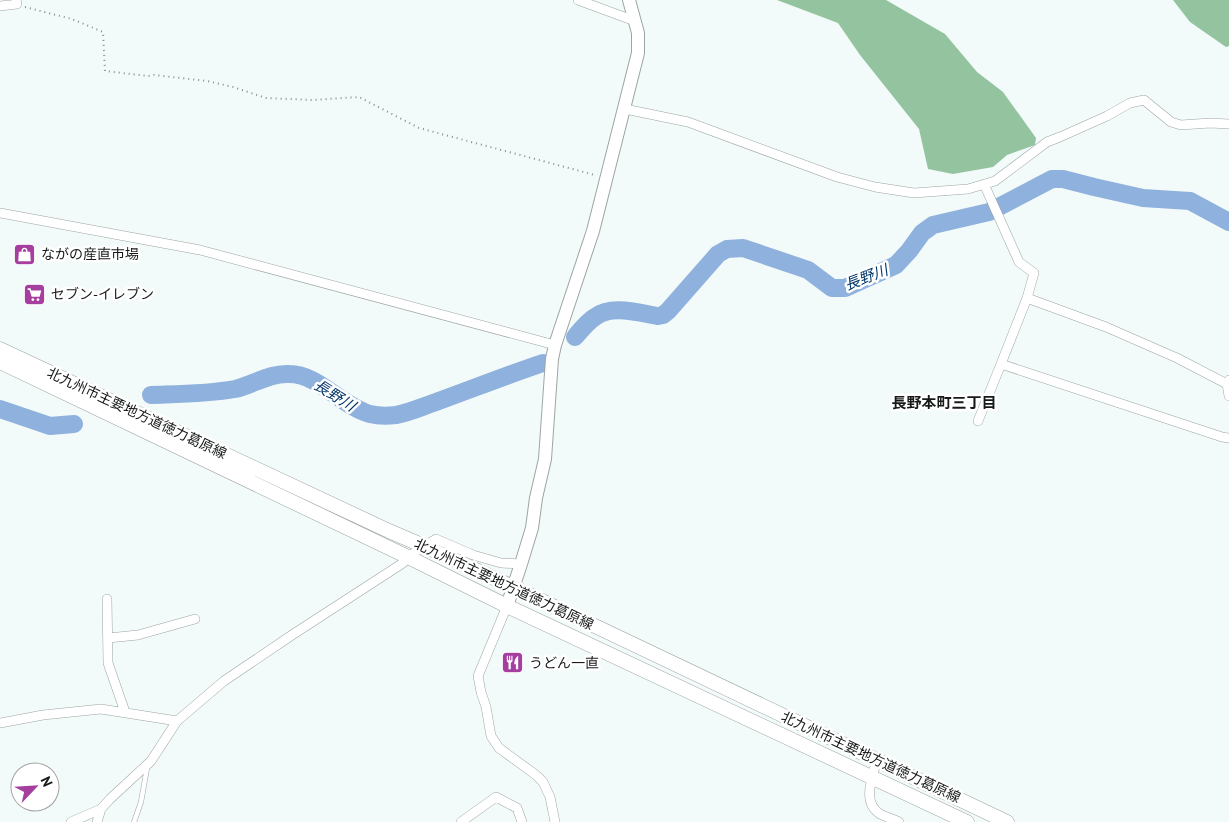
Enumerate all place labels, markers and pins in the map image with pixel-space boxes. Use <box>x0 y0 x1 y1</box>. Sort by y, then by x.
shop icon: ながの産直市場 <box>13 242 37 266</box>
place label: ながの産直市場 <box>41 245 139 263</box>
supermarket icon: セブン-イレブン <box>23 282 47 306</box>
place label: セブン-イレブン <box>51 285 154 303</box>
restaurant icon: うどん一直 <box>501 651 525 675</box>
place label: うどん一直 <box>529 654 599 672</box>

